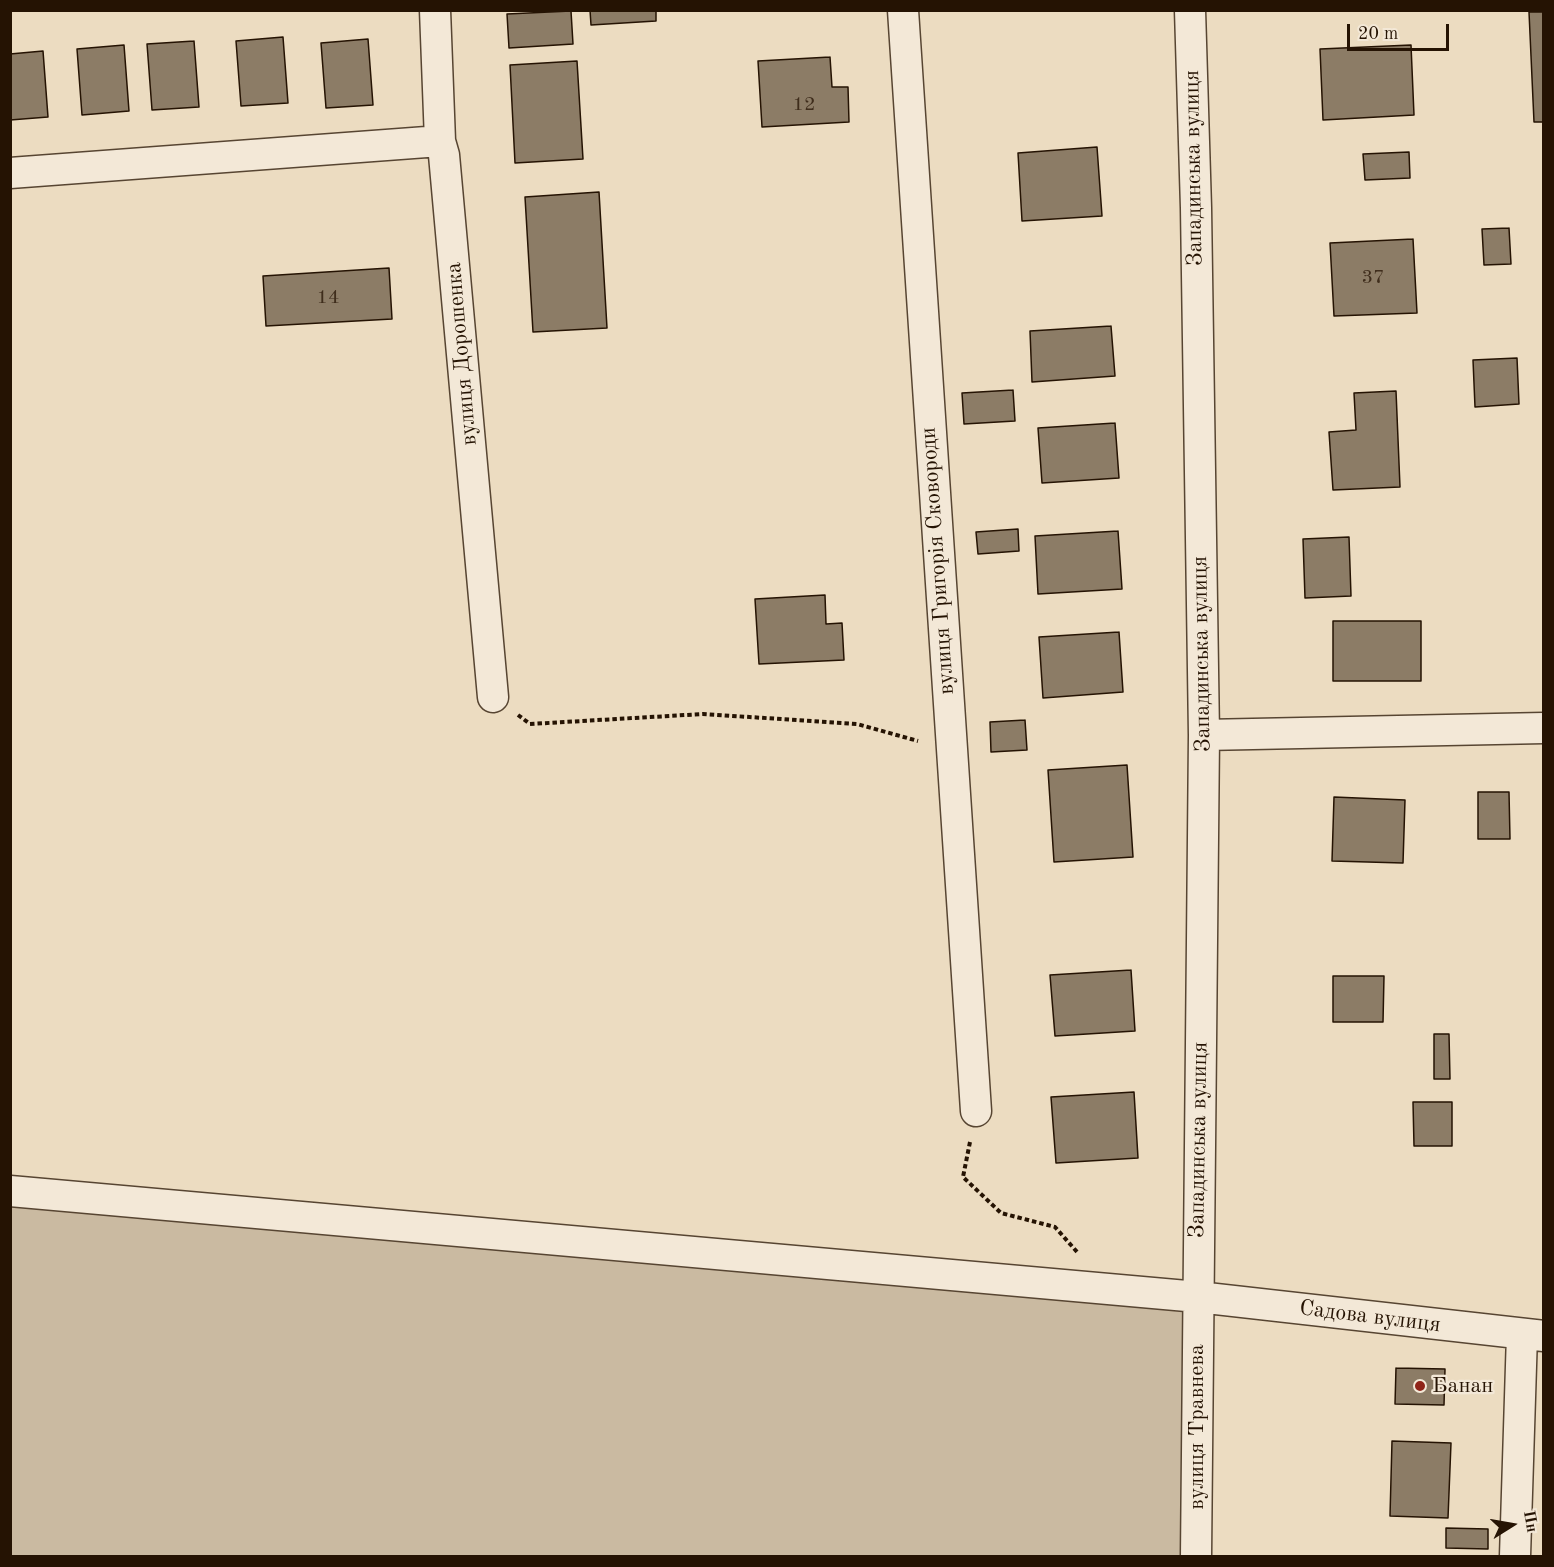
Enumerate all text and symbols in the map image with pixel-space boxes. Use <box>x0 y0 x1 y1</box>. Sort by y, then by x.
scale bar <box>1350 12 1452 50</box>
text: 20 m <box>1358 25 1398 43</box>
street label: Западинська вулиця <box>1179 70 1209 266</box>
house number: 12 <box>792 93 816 117</box>
street label: вулиця Дорошенка <box>441 261 483 447</box>
house number: 37 <box>1361 266 1385 290</box>
house number: 14 <box>316 286 340 310</box>
street label: вулиця Григорія Сковороди <box>915 426 961 696</box>
street label: Западинська вулиця <box>1187 556 1217 752</box>
street label: Западинська вулиця <box>1184 1042 1214 1238</box>
street label: Садова вулиця <box>1298 1295 1442 1339</box>
street label: вулиця Травнева <box>1184 1344 1210 1510</box>
place label: Банан <box>1432 1373 1493 1399</box>
marker: Банан <box>1413 1379 1427 1393</box>
north arrow <box>1482 1495 1542 1555</box>
text: Пн <box>1520 1509 1540 1534</box>

